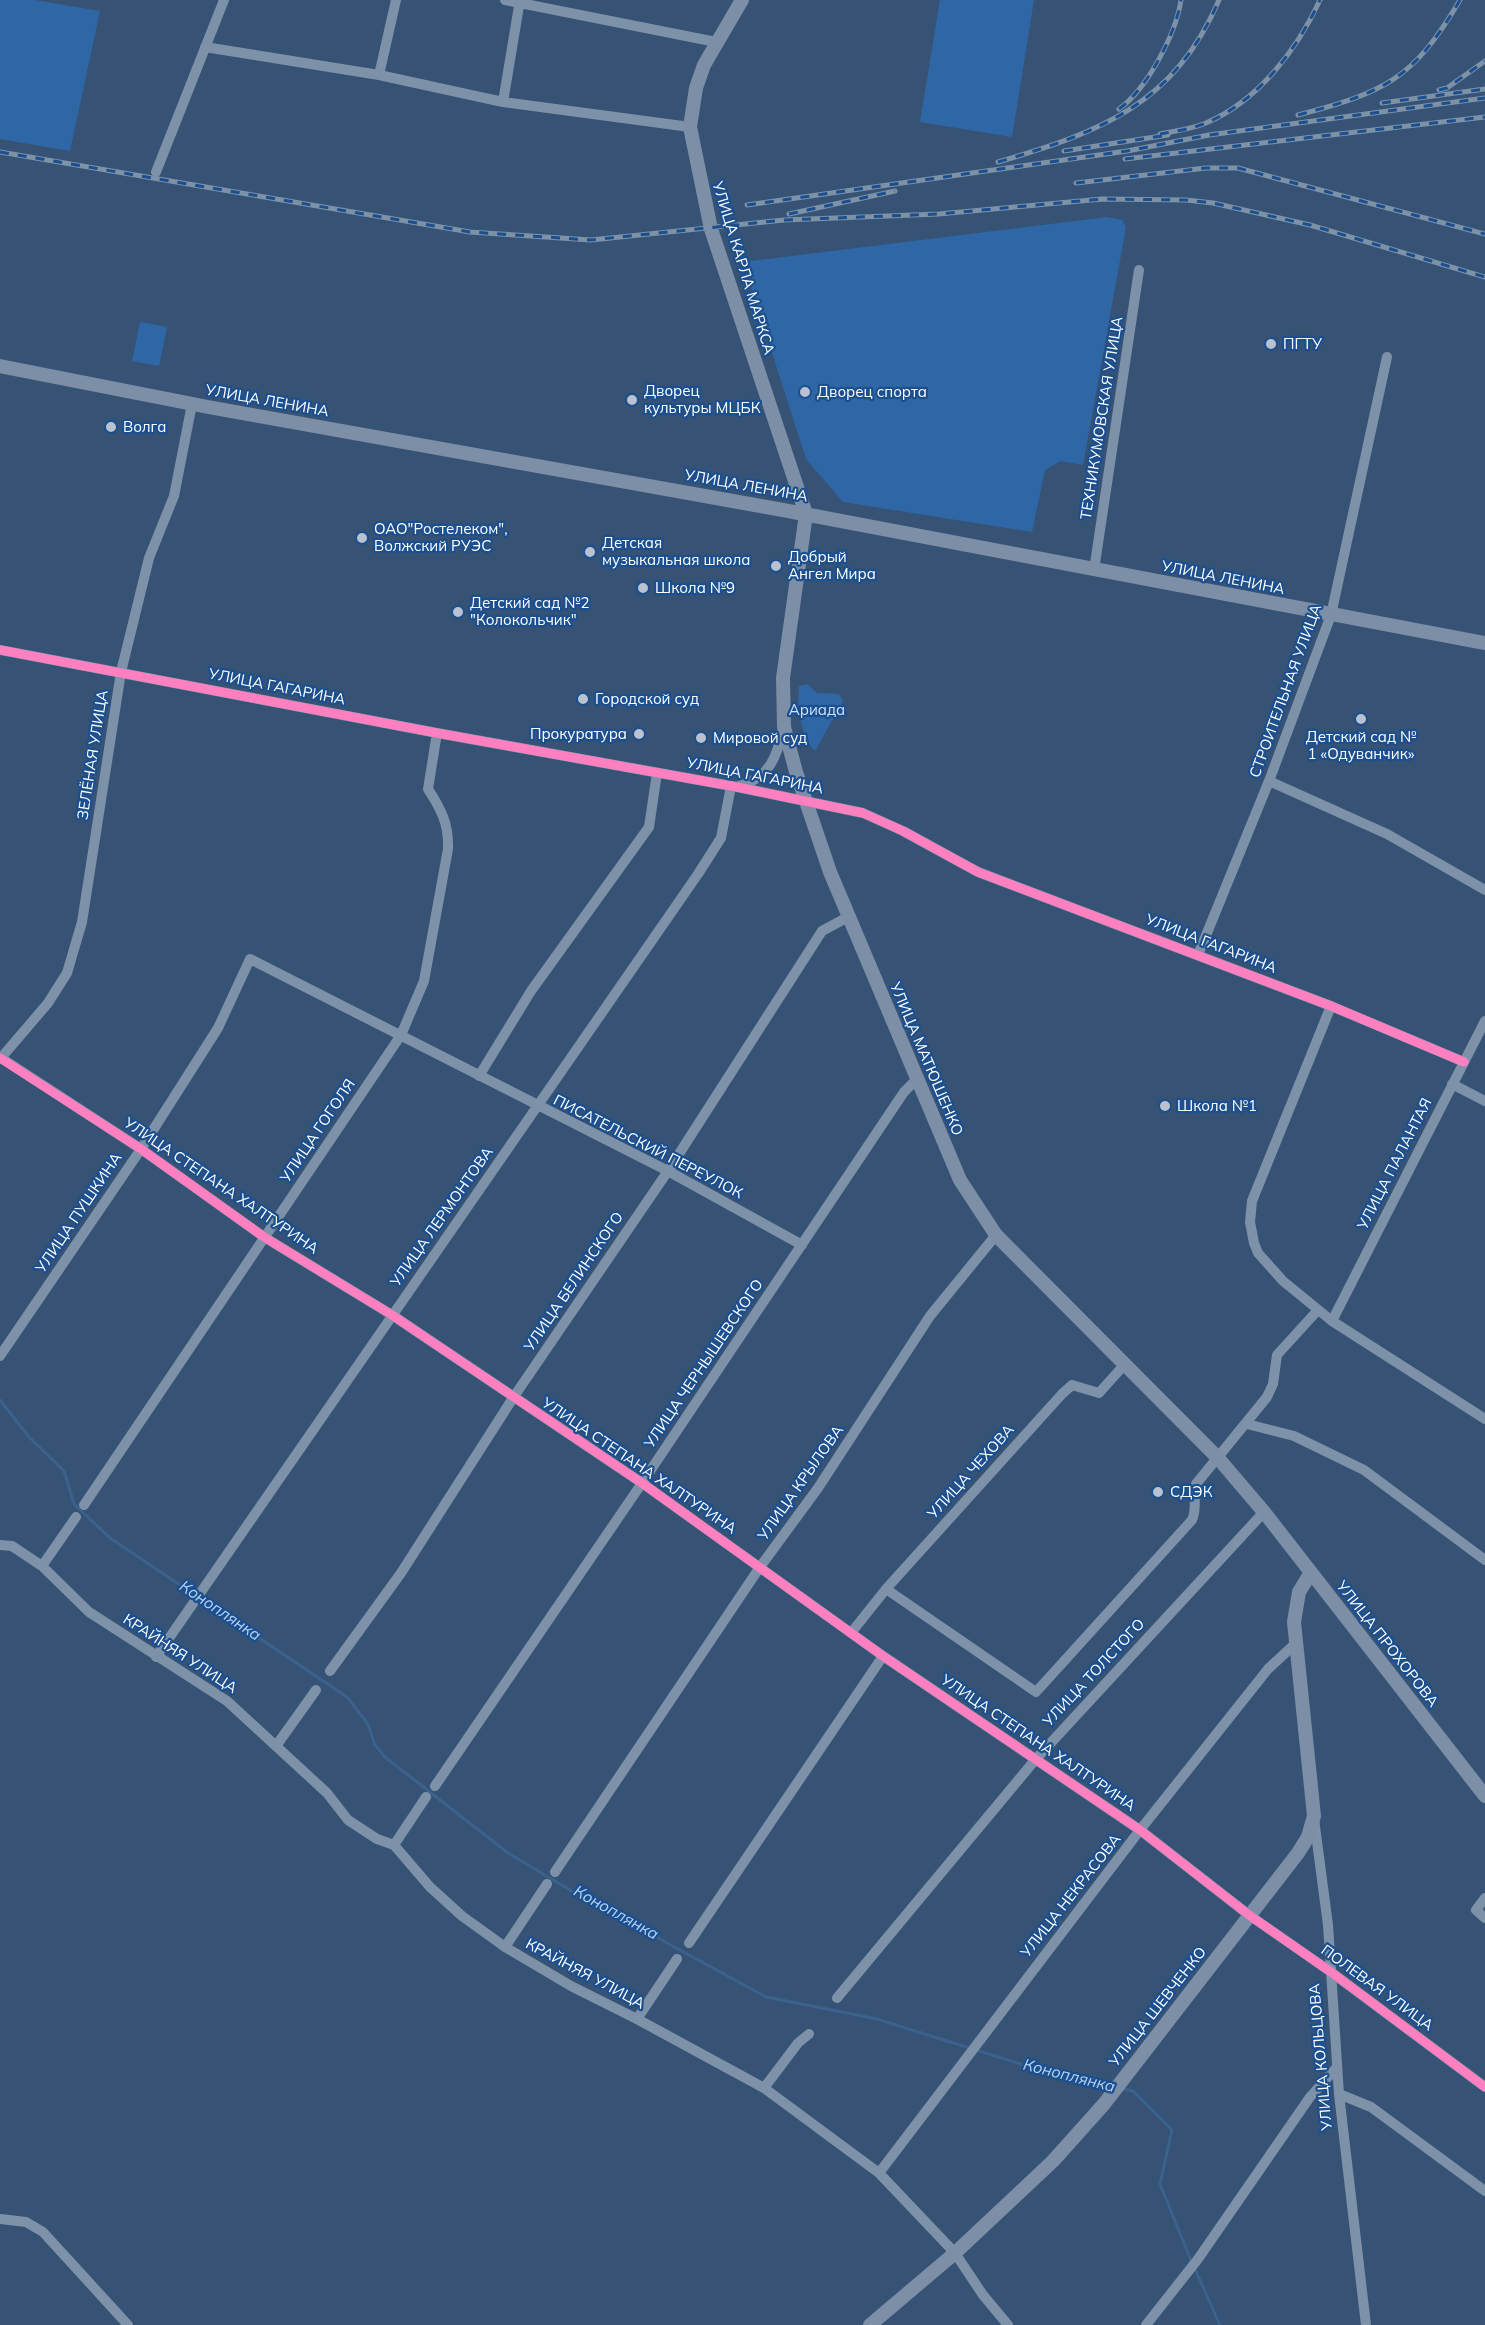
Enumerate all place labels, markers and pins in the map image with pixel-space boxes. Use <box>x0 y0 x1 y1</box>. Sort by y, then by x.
place label: ПГТУ <box>1283 335 1322 353</box>
marker: ПГТУ <box>1264 337 1278 351</box>
place label: Дворец культуры МЦБК <box>644 382 760 417</box>
place label: Дворец спорта <box>817 383 927 401</box>
marker: Дворец спорта <box>798 385 812 399</box>
marker: Дворец культуры МЦБК <box>625 393 639 407</box>
place label: Волга <box>123 418 166 436</box>
marker: Волга <box>104 420 118 434</box>
place label: ОАО"Ростелеком", Волжский РУЭС <box>374 520 508 555</box>
marker: ОАО"Ростелеком", Волжский РУЭС <box>355 531 369 545</box>
place label: Детская музыкальная школа <box>602 534 750 569</box>
marker: Детская музыкальная школа <box>583 545 597 559</box>
place label: Добрый Ангел Мира <box>788 548 876 583</box>
marker: Добрый Ангел Мира <box>769 559 783 573</box>
place label: Школа №9 <box>655 579 735 597</box>
marker: Школа №9 <box>636 581 650 595</box>
place label: Детский сад №2 "Колокольчик" <box>470 594 590 629</box>
marker: Детский сад №2 "Колокольчик" <box>451 605 465 619</box>
place label: Городской суд <box>595 690 699 708</box>
marker: Городской суд <box>576 692 590 706</box>
marker: Детский сад № 1 «Одуванчик» <box>1354 712 1368 726</box>
place label: Прокуратура <box>530 725 627 743</box>
marker: Прокуратура <box>632 727 646 741</box>
place label: Детский сад № 1 «Одуванчик» <box>1306 728 1416 763</box>
place label: Мировой суд <box>713 729 807 747</box>
marker: Мировой суд <box>694 731 708 745</box>
place label: Школа №1 <box>1177 1097 1257 1115</box>
marker: Школа №1 <box>1158 1099 1172 1113</box>
place label: СДЭК <box>1170 1483 1212 1501</box>
marker: СДЭК <box>1151 1485 1165 1499</box>

